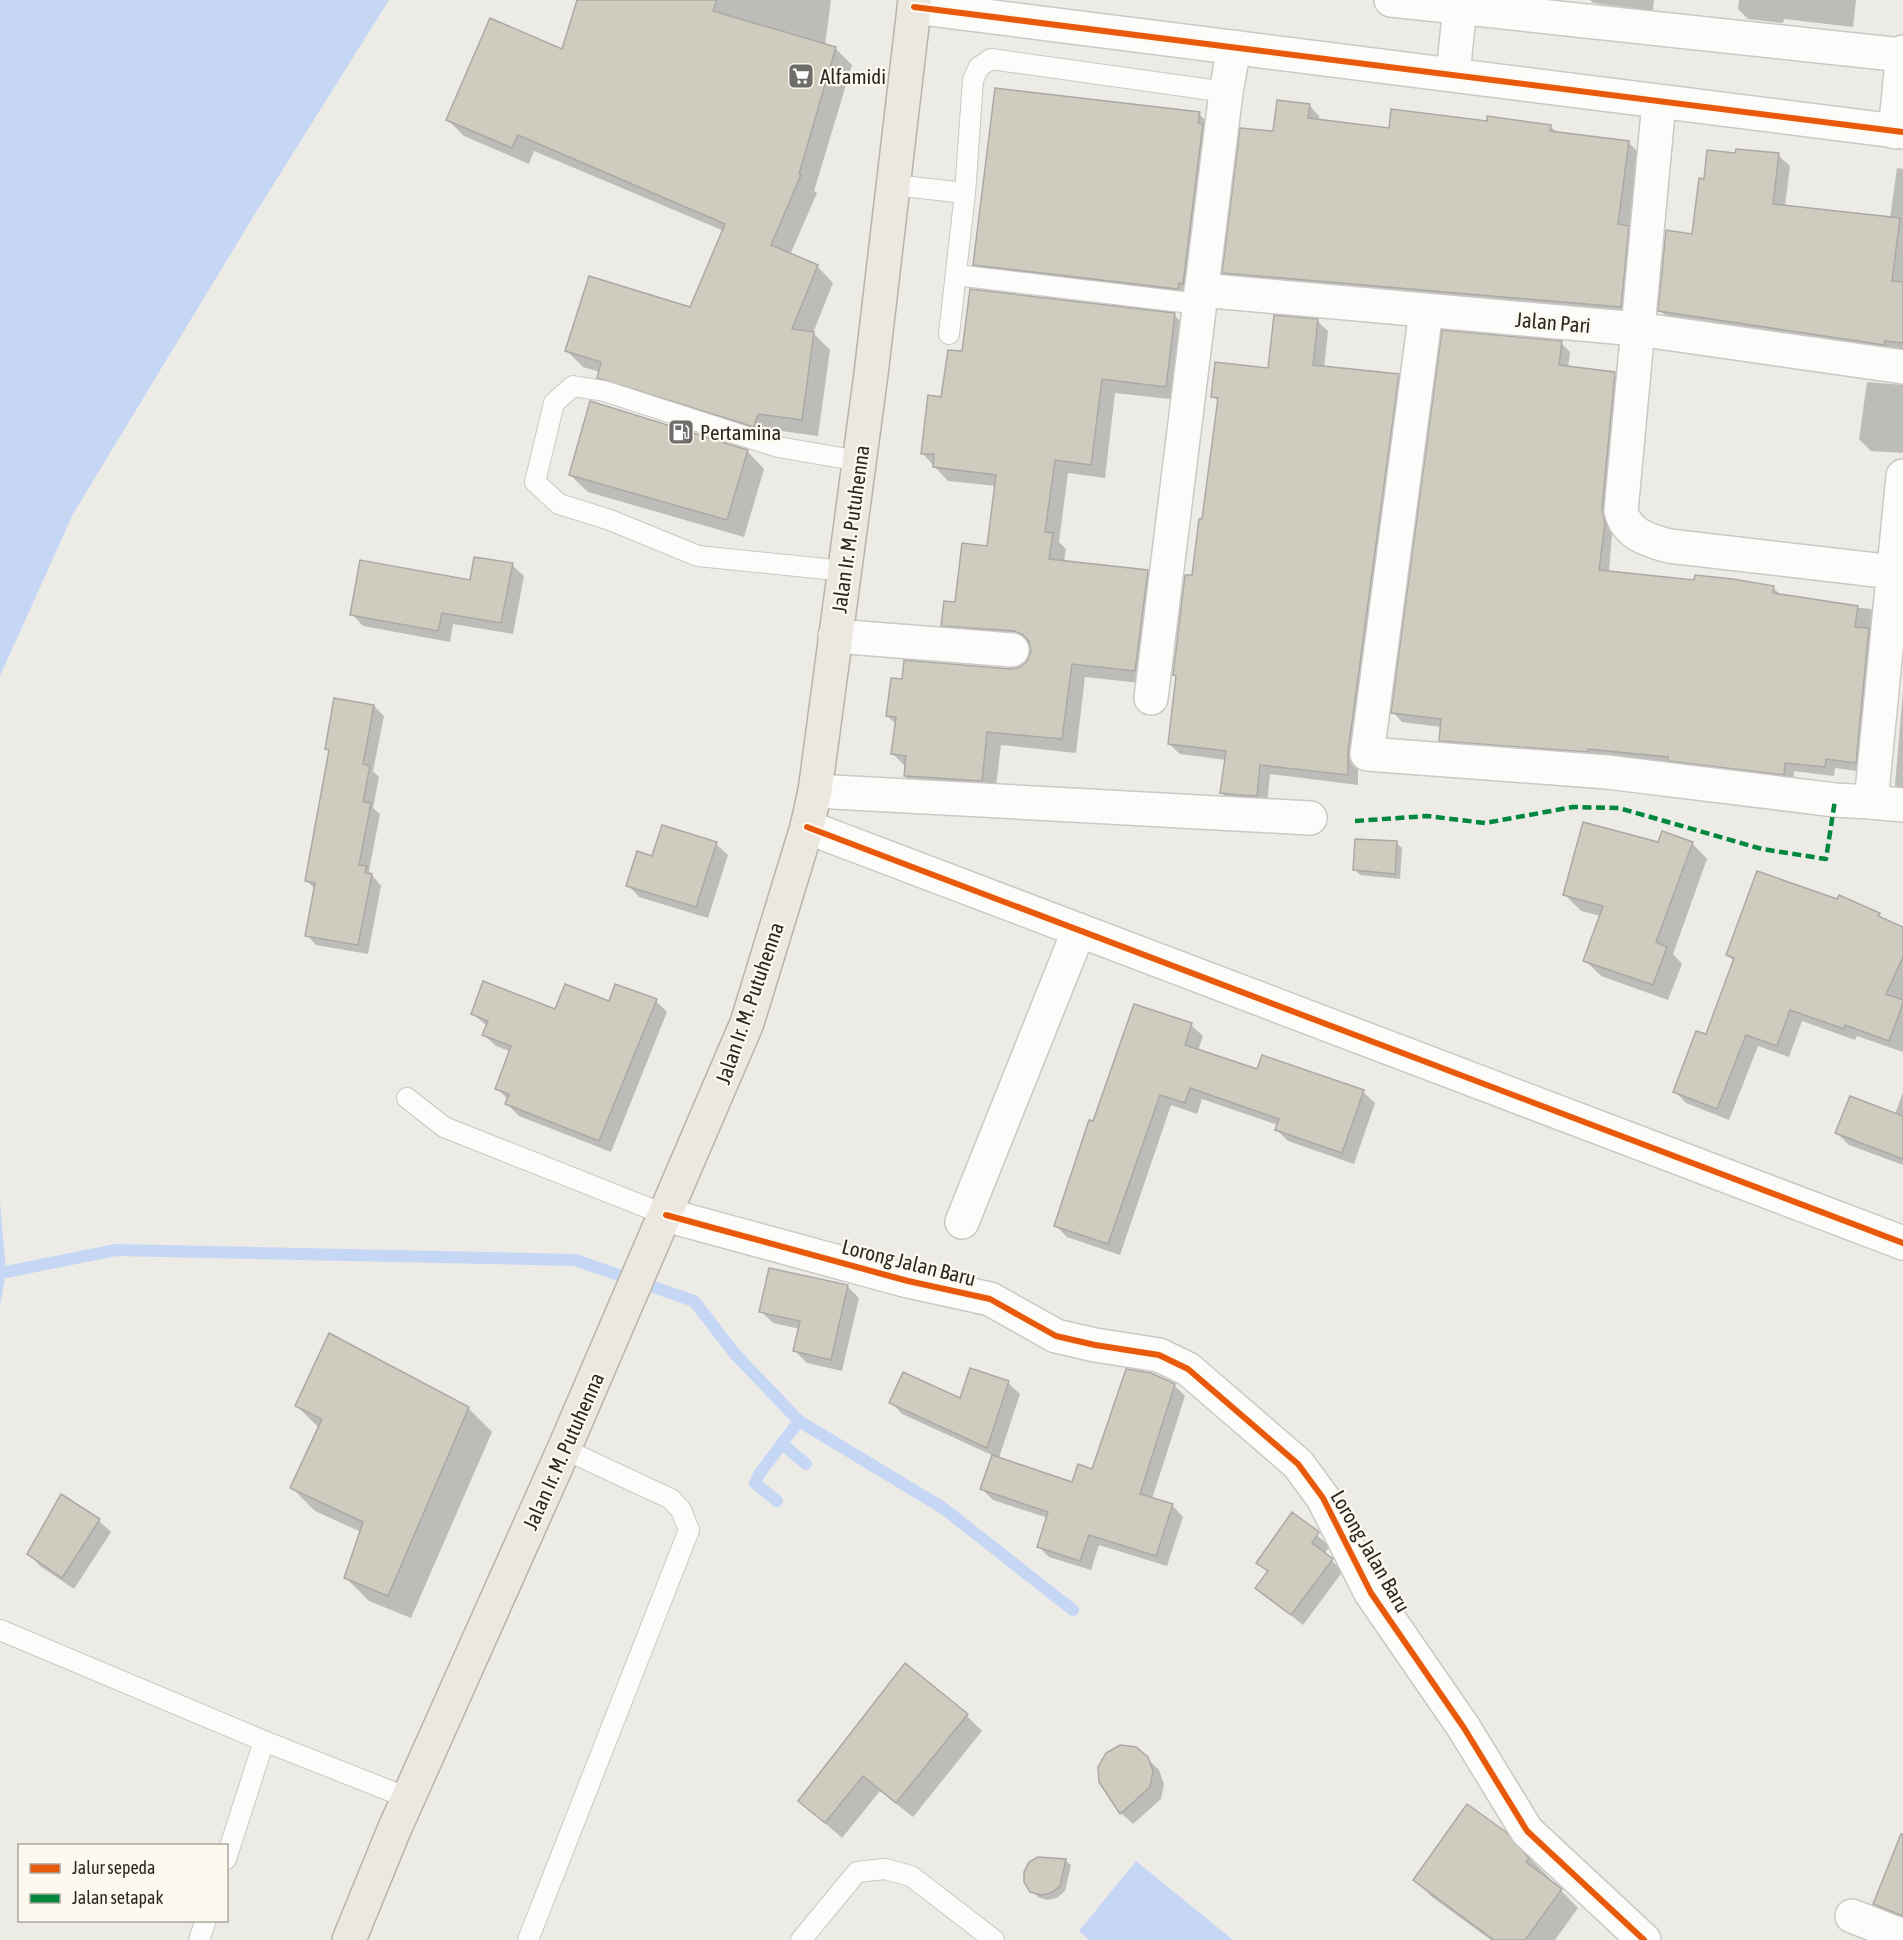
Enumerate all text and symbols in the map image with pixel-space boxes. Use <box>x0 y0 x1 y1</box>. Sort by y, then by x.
supermarket icon: Alfamidi <box>786 61 816 91</box>
place label: Alfamidi <box>820 64 886 88</box>
street label: Jalan Pari <box>1514 307 1592 337</box>
fuel station icon: Pertamina <box>666 417 696 447</box>
place label: Pertamina <box>700 420 781 444</box>
street label: Jalan Ir. M. Putuhenna <box>826 443 874 615</box>
street label: Jalan Ir. M. Putuhenna <box>710 919 788 1087</box>
street label: Lorong Jalan Baru <box>840 1234 978 1290</box>
street label: Jalan Ir. M. Putuhenna <box>518 1369 608 1533</box>
street label: Lorong Jalan Baru <box>1326 1486 1416 1616</box>
legend <box>18 1844 228 1922</box>
text: Jalur sepeda <box>72 1857 155 1878</box>
text: Jalan setapak <box>72 1887 163 1908</box>

